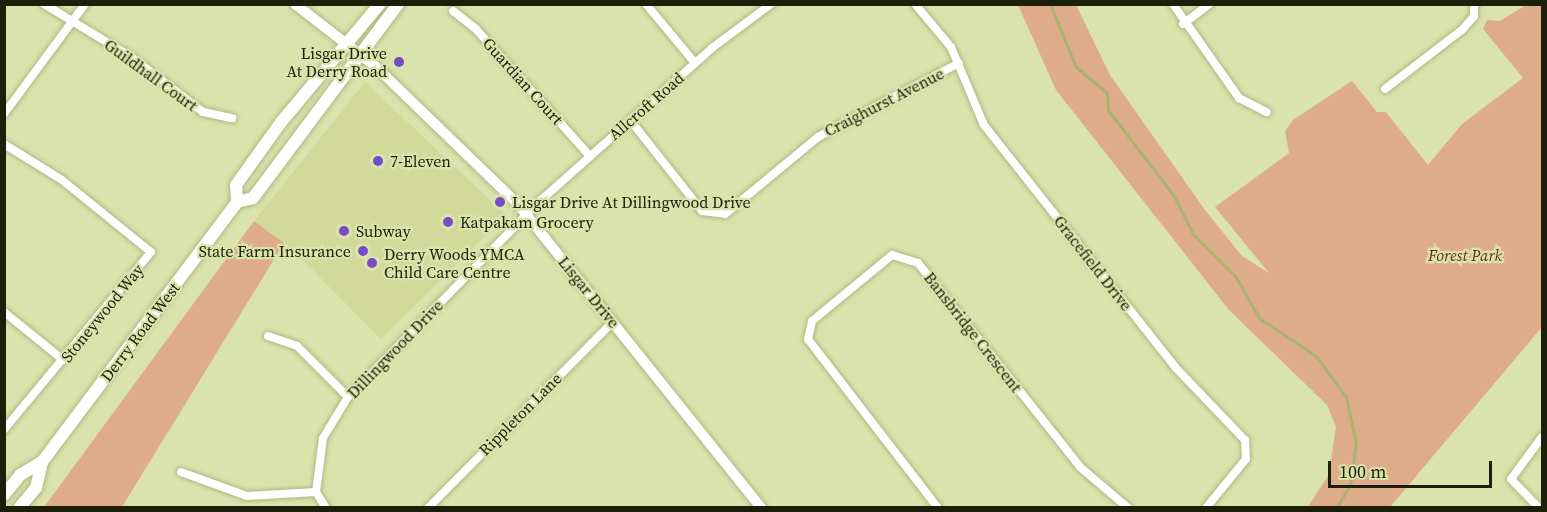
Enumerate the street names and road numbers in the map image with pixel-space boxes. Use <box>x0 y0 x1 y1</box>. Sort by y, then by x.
street label: Guardian Court <box>479 33 567 129</box>
street label: Guildhall Court <box>101 35 201 115</box>
street label: Craighurst Avenue <box>821 64 947 140</box>
street label: Allcroft Road <box>604 68 688 144</box>
street label: Gracefield Drive <box>1050 212 1136 314</box>
street label: Lisgar Drive <box>554 252 624 332</box>
street label: Stoneywood Way <box>57 260 147 366</box>
street label: Bansbridge Crescent <box>920 268 1026 396</box>
street label: Derry Road West <box>96 278 184 386</box>
street label: Dillingwood Drive <box>343 296 447 402</box>
street label: Rippleton Lane <box>475 369 565 459</box>

